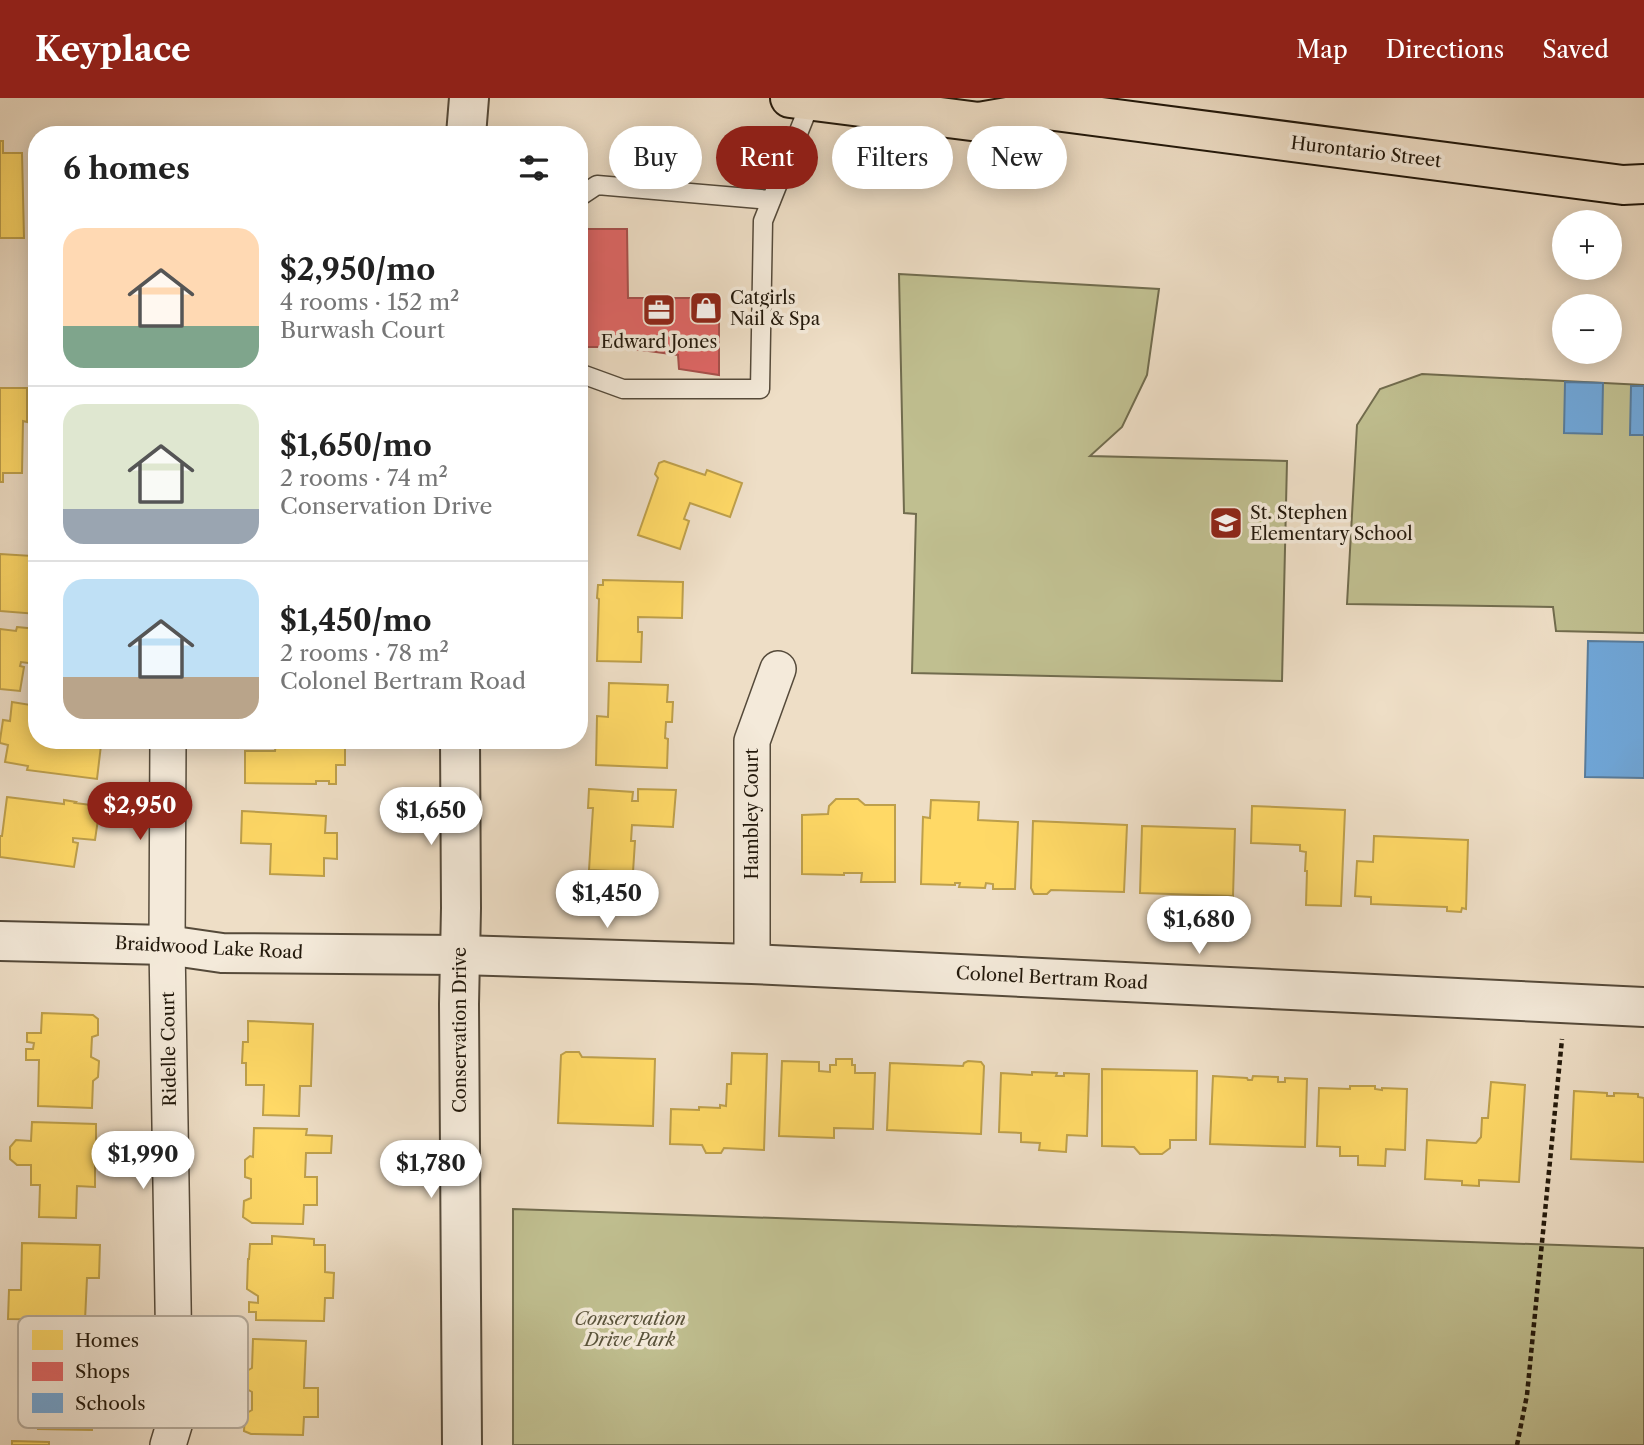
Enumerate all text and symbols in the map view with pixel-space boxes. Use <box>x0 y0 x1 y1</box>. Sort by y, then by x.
text: Keyplace <box>35 29 191 70</box>
text: Map <box>1296 35 1348 64</box>
text: Directions <box>1386 35 1504 64</box>
text: Saved <box>1542 35 1609 64</box>
chip: Buy <box>609 126 702 189</box>
chip: Rent <box>716 126 818 189</box>
chip: Filters <box>832 126 953 189</box>
chip: New <box>967 126 1067 189</box>
street label: Hurontario Street <box>1289 132 1443 172</box>
icon: filters <box>515 149 553 187</box>
text: 6 homes <box>63 150 190 187</box>
map controls <box>1552 210 1622 364</box>
button: + <box>1552 210 1622 280</box>
text: $2,950/mo <box>280 251 435 288</box>
icon: home <box>119 256 203 340</box>
place label: Catgirls Nail & Spa <box>730 287 821 330</box>
text: 4 rooms · 152 m² <box>280 288 460 316</box>
shop icon: Catgirls Nail & Spa <box>687 289 725 327</box>
office icon: Edward Jones <box>640 291 678 329</box>
button: − <box>1552 294 1622 364</box>
text: Burwash Court <box>280 316 445 344</box>
place label: Edward Jones <box>601 331 717 353</box>
text: $1,650/mo <box>280 427 432 464</box>
icon: home <box>119 432 203 516</box>
text: 2 rooms · 74 m² <box>280 464 448 492</box>
text: Conservation Drive <box>280 492 492 520</box>
place label: St. Stephen Elementary School <box>1250 502 1413 545</box>
school or university icon: St. Stephen Elementary School <box>1207 504 1245 542</box>
text: $1,450/mo <box>280 602 432 639</box>
icon: home <box>119 607 203 691</box>
text: 2 rooms · 78 m² <box>280 639 449 667</box>
text: Colonel Bertram Road <box>280 667 526 695</box>
street label: Hambley Court <box>741 748 763 880</box>
pin: $2,950 <box>83 782 197 842</box>
pin: $1,650 <box>374 788 488 847</box>
text: $2,950 <box>103 791 177 819</box>
text: $1,650 <box>396 796 466 824</box>
pin: $1,450 <box>550 870 664 930</box>
text: $1,450 <box>572 879 642 907</box>
pin: $1,680 <box>1142 896 1256 956</box>
text: $1,680 <box>1163 905 1235 933</box>
street label: Braidwood Lake Road <box>114 932 304 964</box>
street label: Conservation Drive <box>449 947 471 1113</box>
street label: Colonel Bertram Road <box>955 962 1149 994</box>
street label: Ridelle Court <box>157 991 181 1107</box>
pin: $1,990 <box>86 1132 200 1191</box>
text: $1,990 <box>107 1140 179 1168</box>
pin: $1,780 <box>374 1140 488 1200</box>
text: $1,780 <box>396 1149 466 1177</box>
park label: Conservation Drive Park <box>574 1308 686 1351</box>
legend <box>18 1316 248 1428</box>
text: Homes <box>75 1329 139 1352</box>
text: Shops <box>75 1360 130 1383</box>
text: Schools <box>75 1392 145 1415</box>

